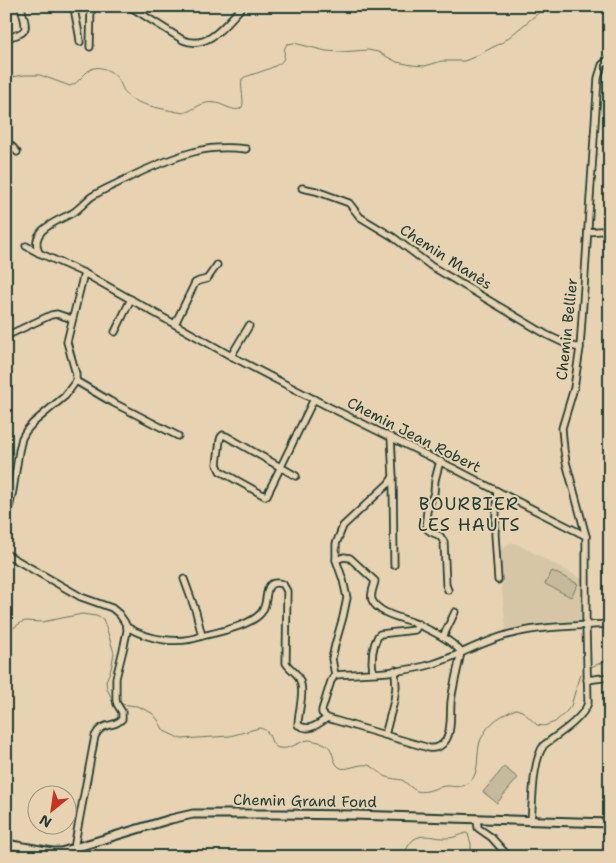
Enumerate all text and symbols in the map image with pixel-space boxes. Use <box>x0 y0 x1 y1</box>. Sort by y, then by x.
street label: Chemin Manès <box>396 220 496 294</box>
street label: Chemin Bellier <box>552 277 582 381</box>
street label: Chemin Jean Robert <box>344 393 484 477</box>
district label: BOURBIER LES HAUTS <box>418 492 520 537</box>
north arrow <box>28 786 78 836</box>
street label: Chemin Grand Fond <box>233 790 377 812</box>
text: N <box>36 811 55 832</box>

